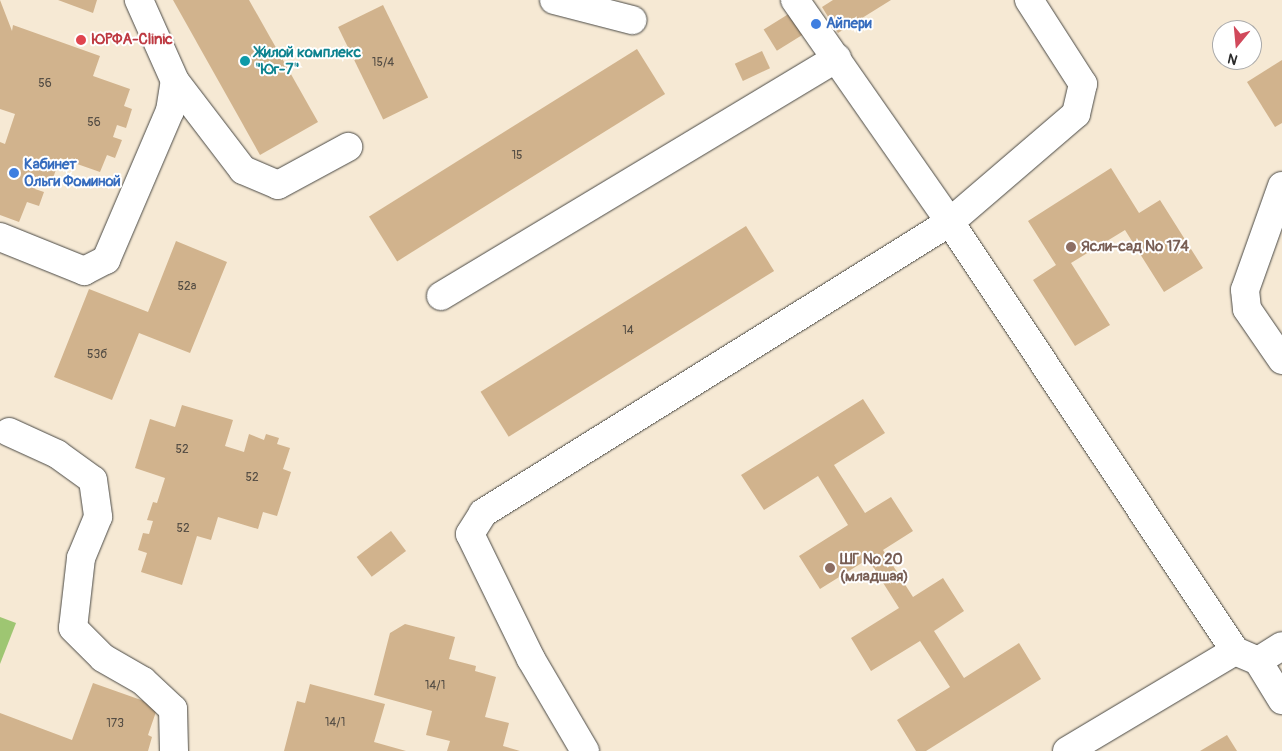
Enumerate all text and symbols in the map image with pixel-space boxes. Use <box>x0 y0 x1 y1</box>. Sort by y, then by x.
place label: Айпери <box>826 15 872 33</box>
marker: Айпери <box>810 18 822 30</box>
north arrow <box>1212 20 1262 70</box>
place label: ЮРФА-Clinic <box>92 31 173 49</box>
marker: ЮРФА-Clinic <box>74 33 88 47</box>
place label: Жилой комплекс "Юг-7" <box>255 43 361 78</box>
text: N <box>1226 49 1240 68</box>
marker: Жилой комплекс "Юг-7" <box>239 55 251 67</box>
house number: 15/4 <box>372 56 394 70</box>
house number: 56 <box>38 77 52 91</box>
house number: 56 <box>87 116 101 130</box>
house number: 15 <box>511 149 523 163</box>
place label: Кабинет Ольги Фоминой <box>24 155 121 190</box>
marker: Кабинет Ольги Фоминой <box>8 167 20 179</box>
place label: Ясли-сад № 174 <box>1081 238 1189 256</box>
marker: Ясли-сад № 174 <box>1065 241 1077 253</box>
house number: 52а <box>178 280 196 294</box>
house number: 14 <box>622 324 634 338</box>
house number: 53б <box>87 348 107 362</box>
house number: 52 <box>175 443 189 457</box>
house number: 52 <box>245 471 259 485</box>
house number: 52 <box>176 522 190 536</box>
place label: ШГ № 20 (младшая) <box>840 550 908 585</box>
marker: ШГ № 20 (младшая) <box>824 562 836 574</box>
house number: 14/1 <box>425 679 445 693</box>
house number: 14/1 <box>325 716 345 730</box>
house number: 173 <box>106 717 124 731</box>

